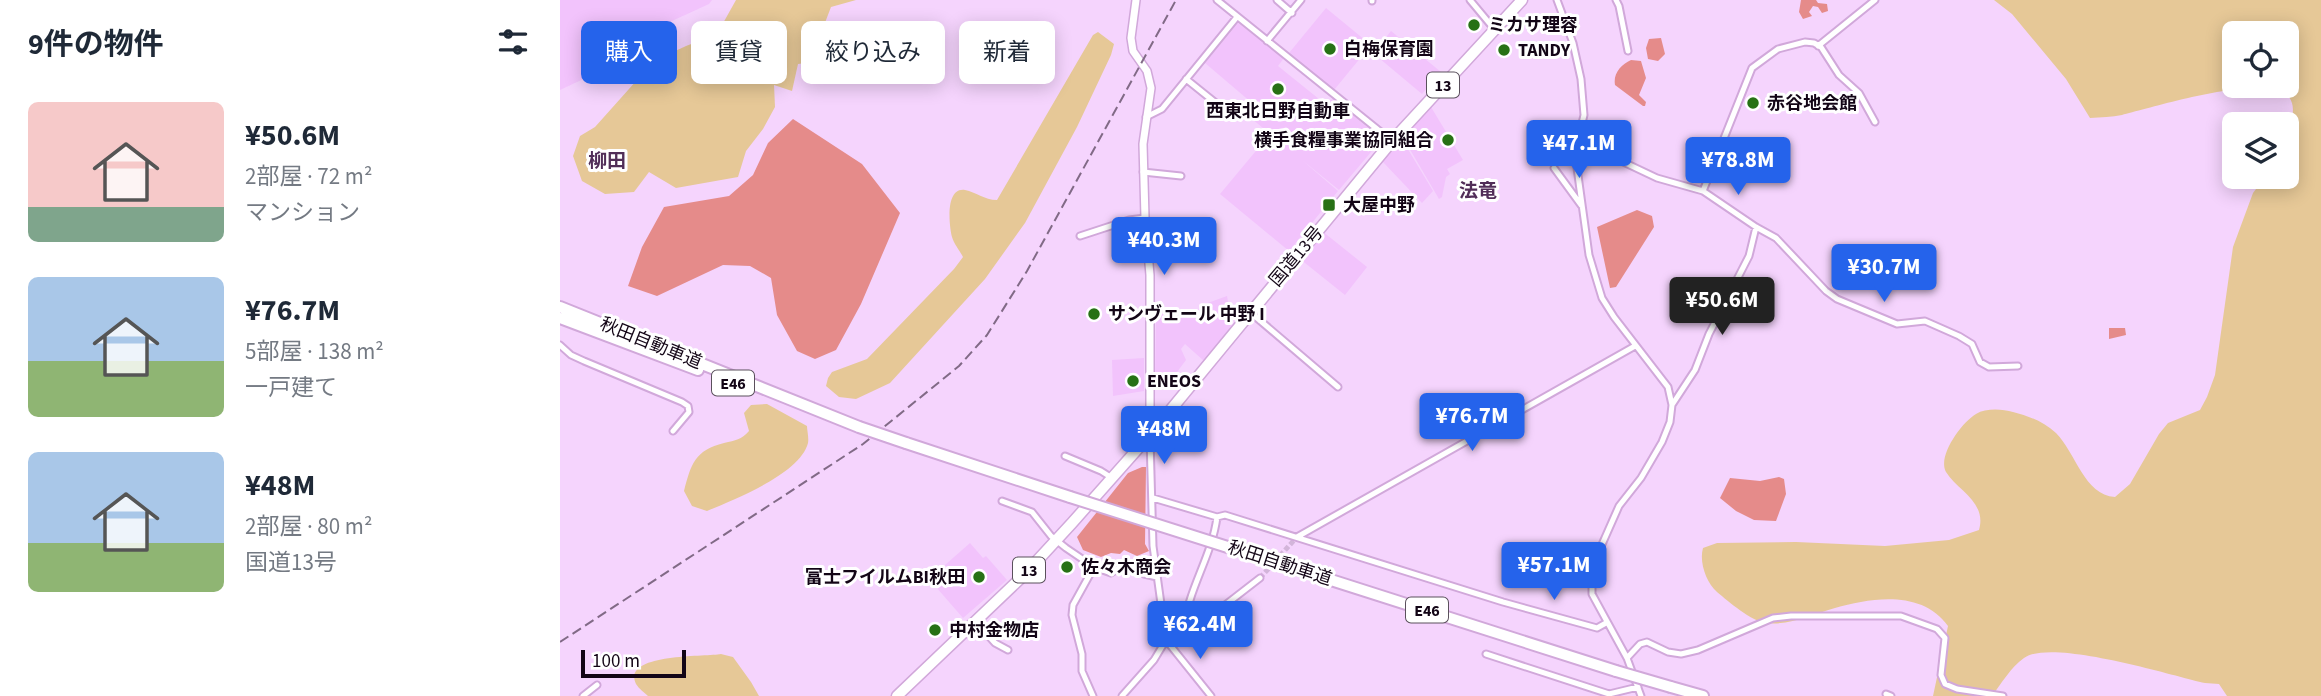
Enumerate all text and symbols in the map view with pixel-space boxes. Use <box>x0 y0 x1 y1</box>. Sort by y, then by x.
place label: ミカサ理容 <box>1488 13 1578 38</box>
marker: ミカサ理容 <box>1466 17 1482 33</box>
chip: 購入 <box>581 21 677 84</box>
chip: 賃貸 <box>691 21 787 84</box>
chip: 絞り込み <box>801 21 945 84</box>
chip: 新着 <box>959 21 1055 84</box>
map controls <box>2222 21 2299 189</box>
button: locate <box>2222 21 2299 98</box>
text: 9件の物件 <box>28 23 164 66</box>
icon: filters <box>494 23 532 61</box>
place label: 白梅保育園 <box>1344 37 1434 62</box>
place label: TANDY <box>1518 38 1571 63</box>
marker: 白梅保育園 <box>1322 41 1338 57</box>
marker: TANDY <box>1496 42 1512 58</box>
road number: 13 <box>1427 72 1459 97</box>
marker: 西東北日野自動車 <box>1270 81 1286 97</box>
place label: 赤谷地会館 <box>1767 91 1857 116</box>
marker: 赤谷地会館 <box>1745 95 1761 111</box>
place label: 西東北日野自動車 <box>1206 99 1350 124</box>
button: layers <box>2222 112 2299 189</box>
text: ¥50.6M <box>245 114 340 157</box>
pin: ¥47.1M <box>1522 120 1636 180</box>
text: ¥47.1M <box>1542 126 1616 159</box>
place label: 横手食糧事業協同組合 <box>1254 128 1434 153</box>
icon: home <box>84 130 168 214</box>
marker: 横手食糧事業協同組合 <box>1440 132 1456 148</box>
pin: ¥78.8M <box>1681 138 1795 197</box>
text: ¥78.8M <box>1701 143 1775 176</box>
district label: 柳田 <box>588 148 626 175</box>
text: 2部屋 · 72 m² <box>245 160 372 193</box>
district label: 法竜 <box>1459 178 1497 205</box>
place label: 大屋中野 <box>1343 193 1415 218</box>
text: マンション <box>245 196 360 229</box>
marker: 大屋中野 <box>1321 197 1337 213</box>
pin: ¥40.3M <box>1107 218 1221 277</box>
street label: 国道13号 <box>1264 221 1329 292</box>
text: ¥40.3M <box>1127 223 1201 256</box>
pin: ¥30.7M <box>1827 244 1941 304</box>
text: ¥30.7M <box>1847 250 1921 283</box>
pin: ¥50.6M <box>1665 278 1779 337</box>
text: ¥50.6M <box>1685 283 1759 316</box>
text: ¥76.7M <box>245 289 340 332</box>
place label: サンヴェール 中野 I <box>1108 302 1265 327</box>
icon: home <box>84 305 168 389</box>
marker: サンヴェール 中野 I <box>1086 306 1102 322</box>
street label: 秋田自動車道 <box>596 312 706 375</box>
text: 5部屋 · 138 m² <box>245 335 384 368</box>
place label: ENEOS <box>1147 369 1201 394</box>
road number: E46 <box>712 370 754 396</box>
text: 一戸建て <box>245 371 337 404</box>
marker: ENEOS <box>1125 373 1141 389</box>
pin: ¥76.7M <box>1415 393 1529 453</box>
text: ¥76.7M <box>1435 399 1509 432</box>
pin: ¥48M <box>1123 406 1205 466</box>
text: ¥48M <box>1137 412 1191 445</box>
text: ¥48M <box>245 464 315 507</box>
icon: home <box>84 480 168 564</box>
text: 2部屋 · 80 m² <box>245 510 372 543</box>
street label: 秋田自動車道 <box>1225 535 1335 592</box>
pin: ¥57.1M <box>1497 542 1611 602</box>
text: 国道13号 <box>245 546 337 579</box>
text: ¥57.1M <box>1517 548 1591 581</box>
place label: 佐々木商会 <box>1081 555 1171 580</box>
road number: 13 <box>1013 558 1045 582</box>
marker: 佐々木商会 <box>1059 559 1075 575</box>
place label: 富士フイルムBI秋田 <box>805 565 965 590</box>
marker: 富士フイルムBI秋田 <box>971 569 987 585</box>
road number: E46 <box>1406 597 1448 622</box>
pin: ¥62.4M <box>1143 602 1257 661</box>
text: ¥62.4M <box>1163 607 1237 640</box>
place label: 中村金物店 <box>949 618 1039 643</box>
marker: 中村金物店 <box>927 622 943 638</box>
scale bar <box>581 647 686 679</box>
text: 100 m <box>592 648 640 675</box>

